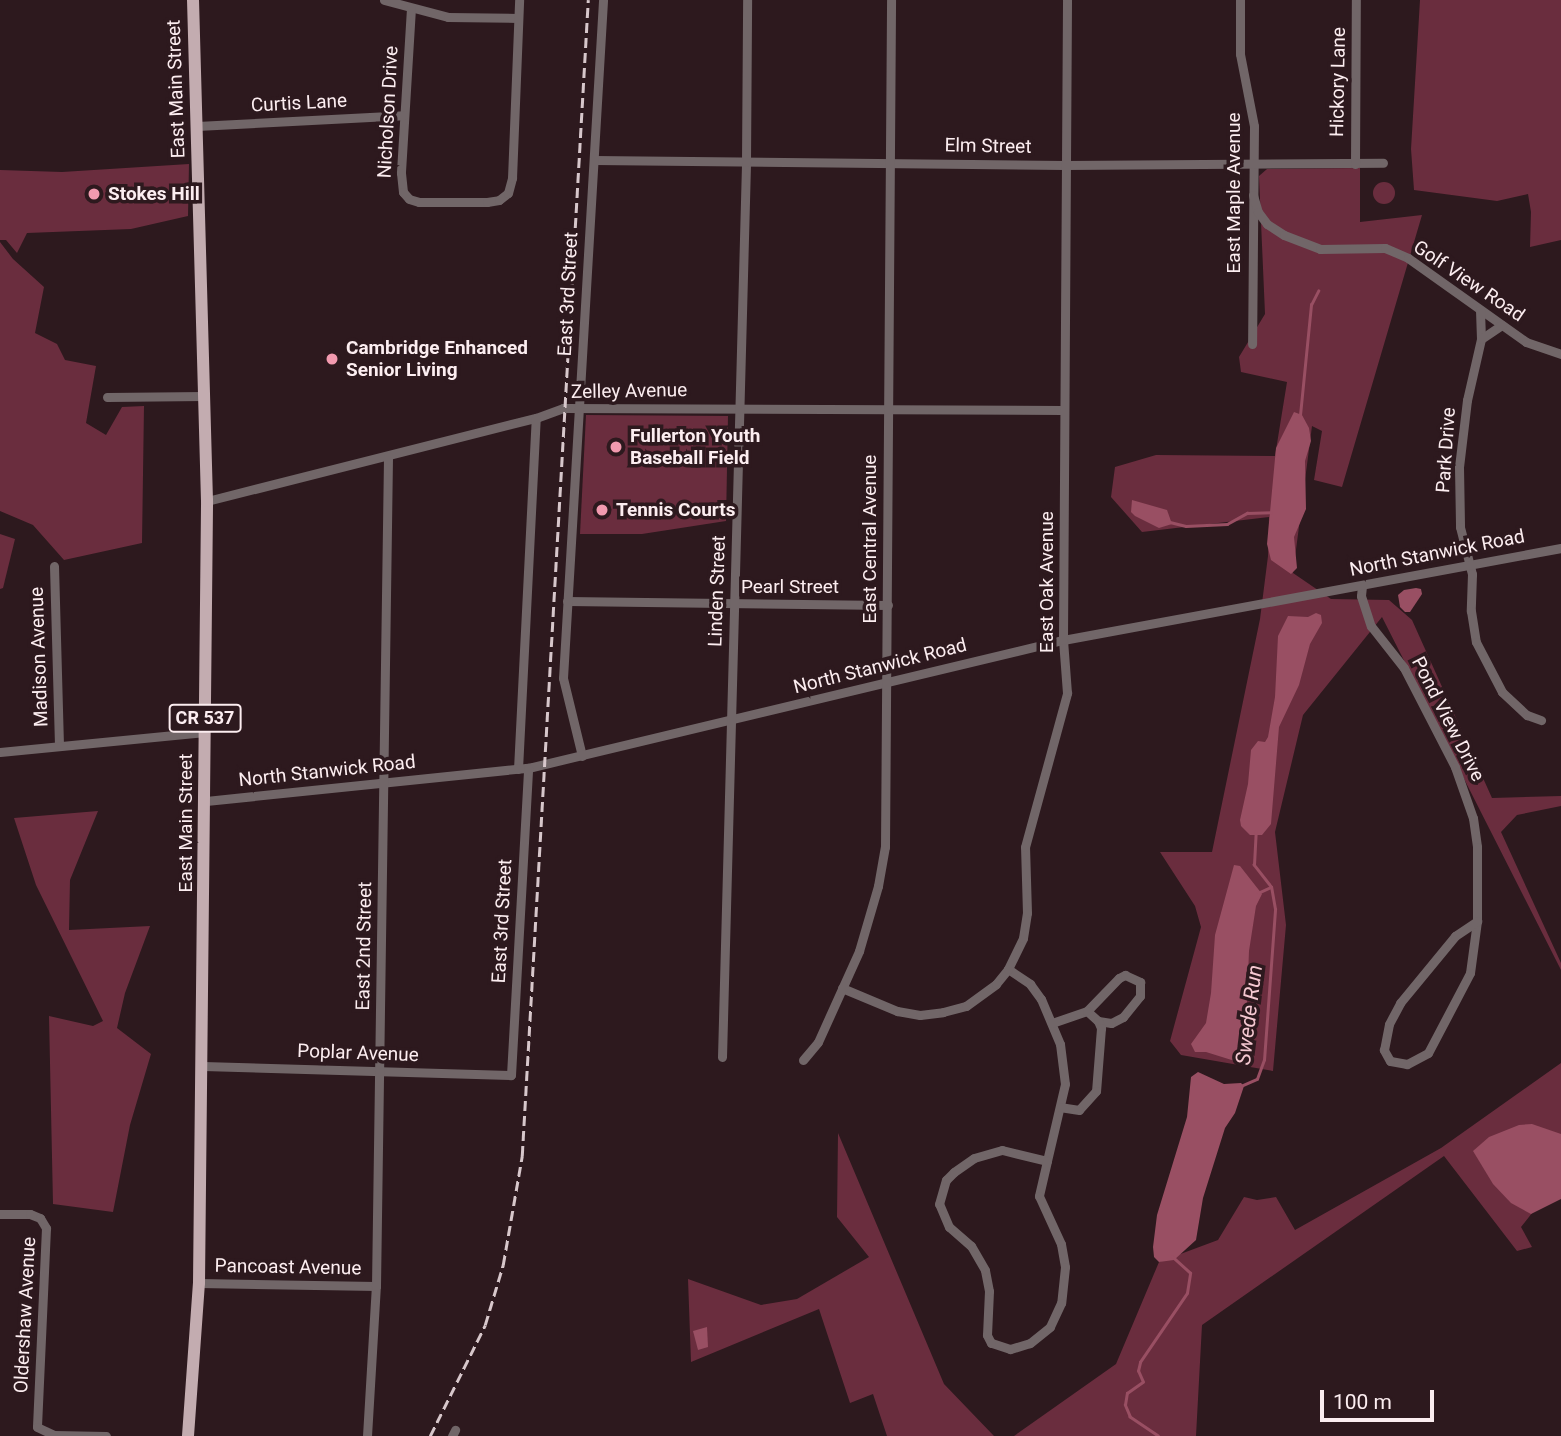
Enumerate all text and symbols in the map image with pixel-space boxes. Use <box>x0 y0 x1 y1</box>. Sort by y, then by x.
street label: East Main Street <box>162 19 190 159</box>
street label: Hickory Lane <box>1326 27 1350 137</box>
street label: Nicholson Drive <box>373 45 403 179</box>
street label: Curtis Lane <box>250 89 348 117</box>
street label: East Maple Avenue <box>1223 113 1245 273</box>
street label: Elm Street <box>944 134 1032 158</box>
place label: Stokes Hill <box>108 183 200 205</box>
marker: Stokes Hill <box>86 186 102 202</box>
street label: East 3rd Street <box>553 231 583 357</box>
street label: Golf View Road <box>1409 235 1529 327</box>
place label: Cambridge Enhanced Senior Living <box>346 337 528 381</box>
marker: Cambridge Enhanced Senior Living <box>324 351 340 367</box>
street label: Zelley Avenue <box>571 379 687 403</box>
street label: Park Drive <box>1432 406 1460 494</box>
place label: Fullerton Youth Baseball Field <box>630 425 760 469</box>
marker: Fullerton Youth Baseball Field <box>608 439 624 455</box>
street label: East Central Avenue <box>859 455 881 623</box>
place label: Tennis Courts <box>616 499 735 521</box>
marker: Tennis Courts <box>594 502 610 518</box>
street label: East Oak Avenue <box>1036 511 1058 653</box>
street label: North Stanwick Road <box>1348 525 1526 581</box>
street label: Linden Street <box>704 535 730 647</box>
street label: Pearl Street <box>741 576 839 598</box>
street label: Madison Avenue <box>25 587 53 727</box>
street label: North Stanwick Road <box>791 633 969 699</box>
street label: Pond View Drive <box>1407 653 1489 785</box>
road number: CR 537 <box>168 704 242 732</box>
street label: North Stanwick Road <box>237 750 417 792</box>
street label: East Main Street <box>175 754 197 892</box>
street label: East 3rd Street <box>487 858 517 984</box>
street label: East 2nd Street <box>351 882 377 1010</box>
water label: Swede Run <box>1230 964 1268 1066</box>
street label: Poplar Avenue <box>297 1039 419 1067</box>
street label: Oldershaw Avenue <box>10 1236 40 1394</box>
street label: Pancoast Avenue <box>214 1254 362 1280</box>
scale bar <box>1323 1376 1437 1420</box>
text: 100 m <box>1333 1390 1392 1414</box>

